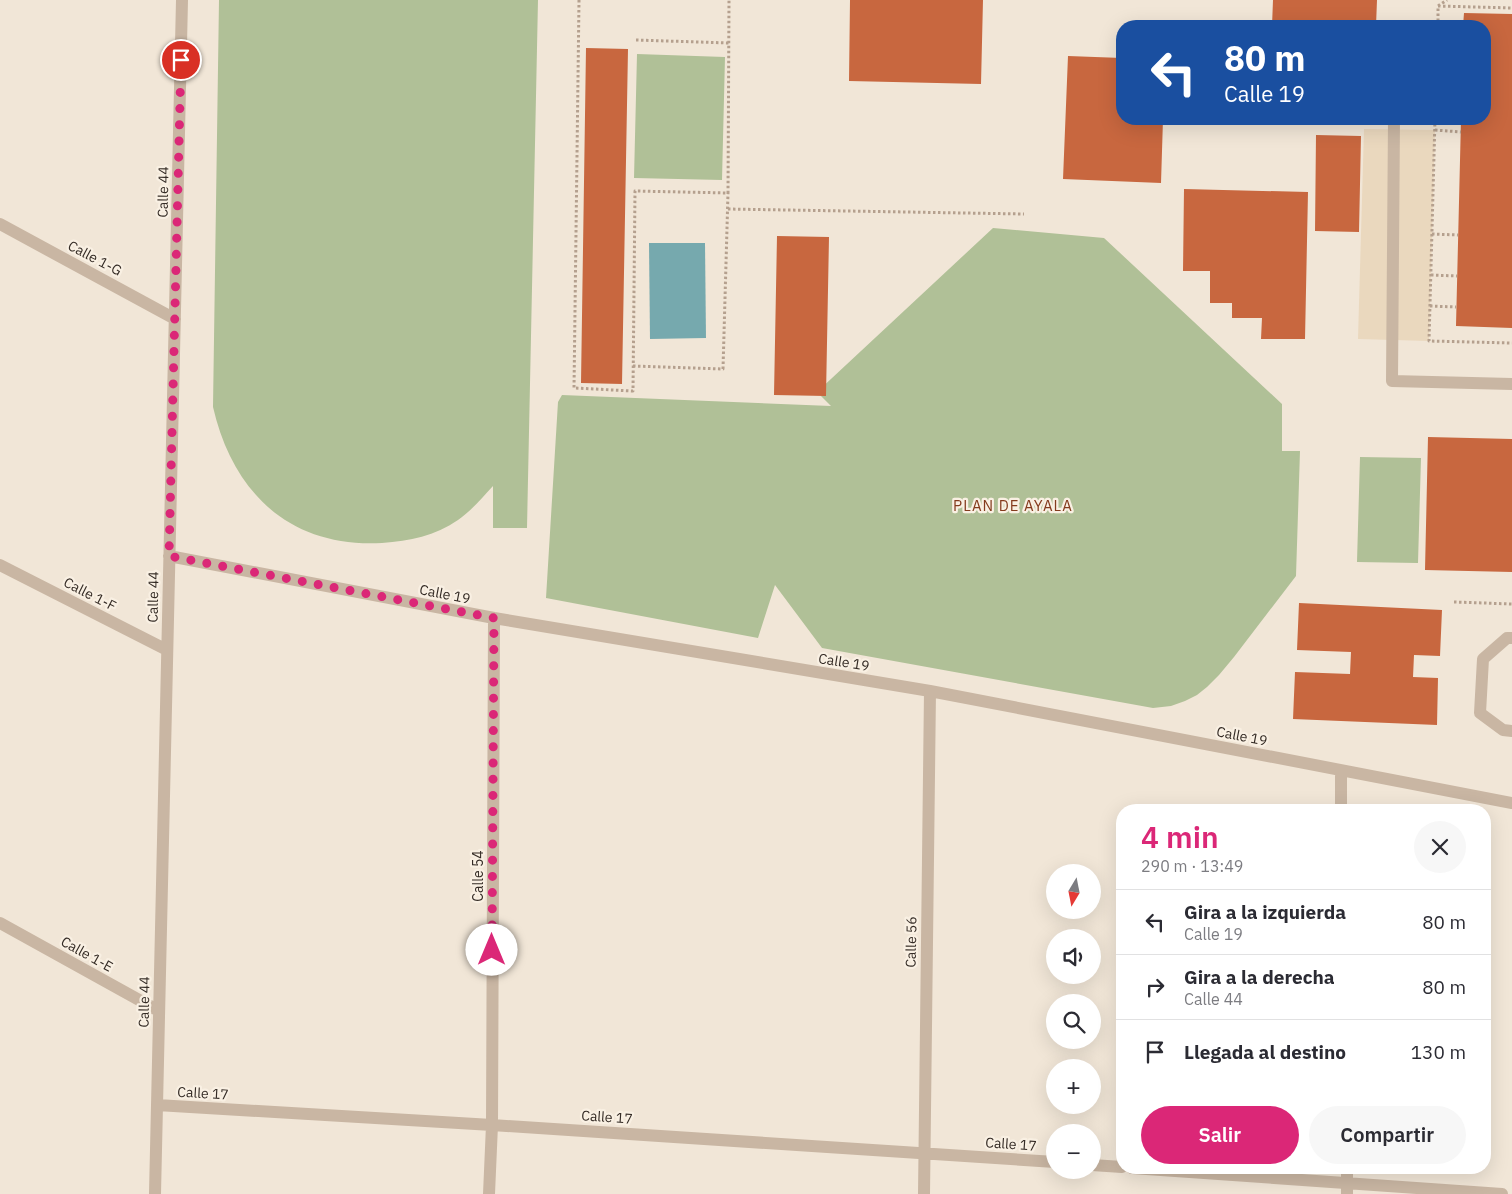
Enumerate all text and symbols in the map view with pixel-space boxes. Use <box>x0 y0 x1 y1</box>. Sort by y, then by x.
text: 80 m <box>1224 35 1306 81</box>
pin <box>160 39 202 81</box>
icon: left <box>1141 40 1206 105</box>
icon: arrive <box>167 46 195 74</box>
text: Calle 19 <box>1224 79 1305 108</box>
street label: Calle 44 <box>154 166 172 218</box>
street label: Calle 1-G <box>65 236 125 280</box>
district label: PLAN DE AYALA <box>953 496 1073 515</box>
street label: Calle 44 <box>144 571 162 623</box>
street label: Calle 1-F <box>61 573 119 615</box>
street label: Calle 19 <box>418 580 472 608</box>
street label: Calle 19 <box>817 649 871 675</box>
street label: Calle 19 <box>1215 722 1269 750</box>
text: 4 min <box>1141 817 1219 856</box>
button: close <box>1414 821 1466 873</box>
street label: Calle 54 <box>469 850 487 902</box>
text: 290 m · 13:49 <box>1141 856 1243 876</box>
north arrow <box>1046 864 1101 919</box>
map controls <box>1046 864 1101 1179</box>
text: Gira a la izquierda <box>1184 900 1346 924</box>
icon: left <box>1141 908 1169 936</box>
text: 80 m <box>1422 910 1466 934</box>
street label: Calle 56 <box>902 916 920 968</box>
position arrow <box>465 923 517 975</box>
text: Calle 19 <box>1184 924 1243 944</box>
button: sound <box>1046 929 1101 984</box>
street label: Calle 1-E <box>58 932 116 976</box>
text: Gira a la derecha <box>1184 965 1335 989</box>
icon: right <box>1141 973 1169 1001</box>
text: 80 m <box>1422 975 1466 999</box>
street label: Calle 44 <box>135 976 153 1028</box>
text: Calle 44 <box>1184 989 1243 1009</box>
button: search <box>1046 994 1101 1049</box>
icon: arrive <box>1141 1038 1169 1066</box>
text: Llegada al destino <box>1184 1040 1346 1064</box>
text: 130 m <box>1411 1040 1466 1064</box>
button: + <box>1046 1059 1101 1114</box>
street label: Calle 17 <box>177 1083 229 1103</box>
street label: Calle 17 <box>581 1106 633 1128</box>
button: Salir <box>1141 1106 1299 1164</box>
button: Compartir <box>1309 1106 1466 1164</box>
button: − <box>1046 1124 1101 1179</box>
street label: Calle 17 <box>985 1133 1037 1155</box>

